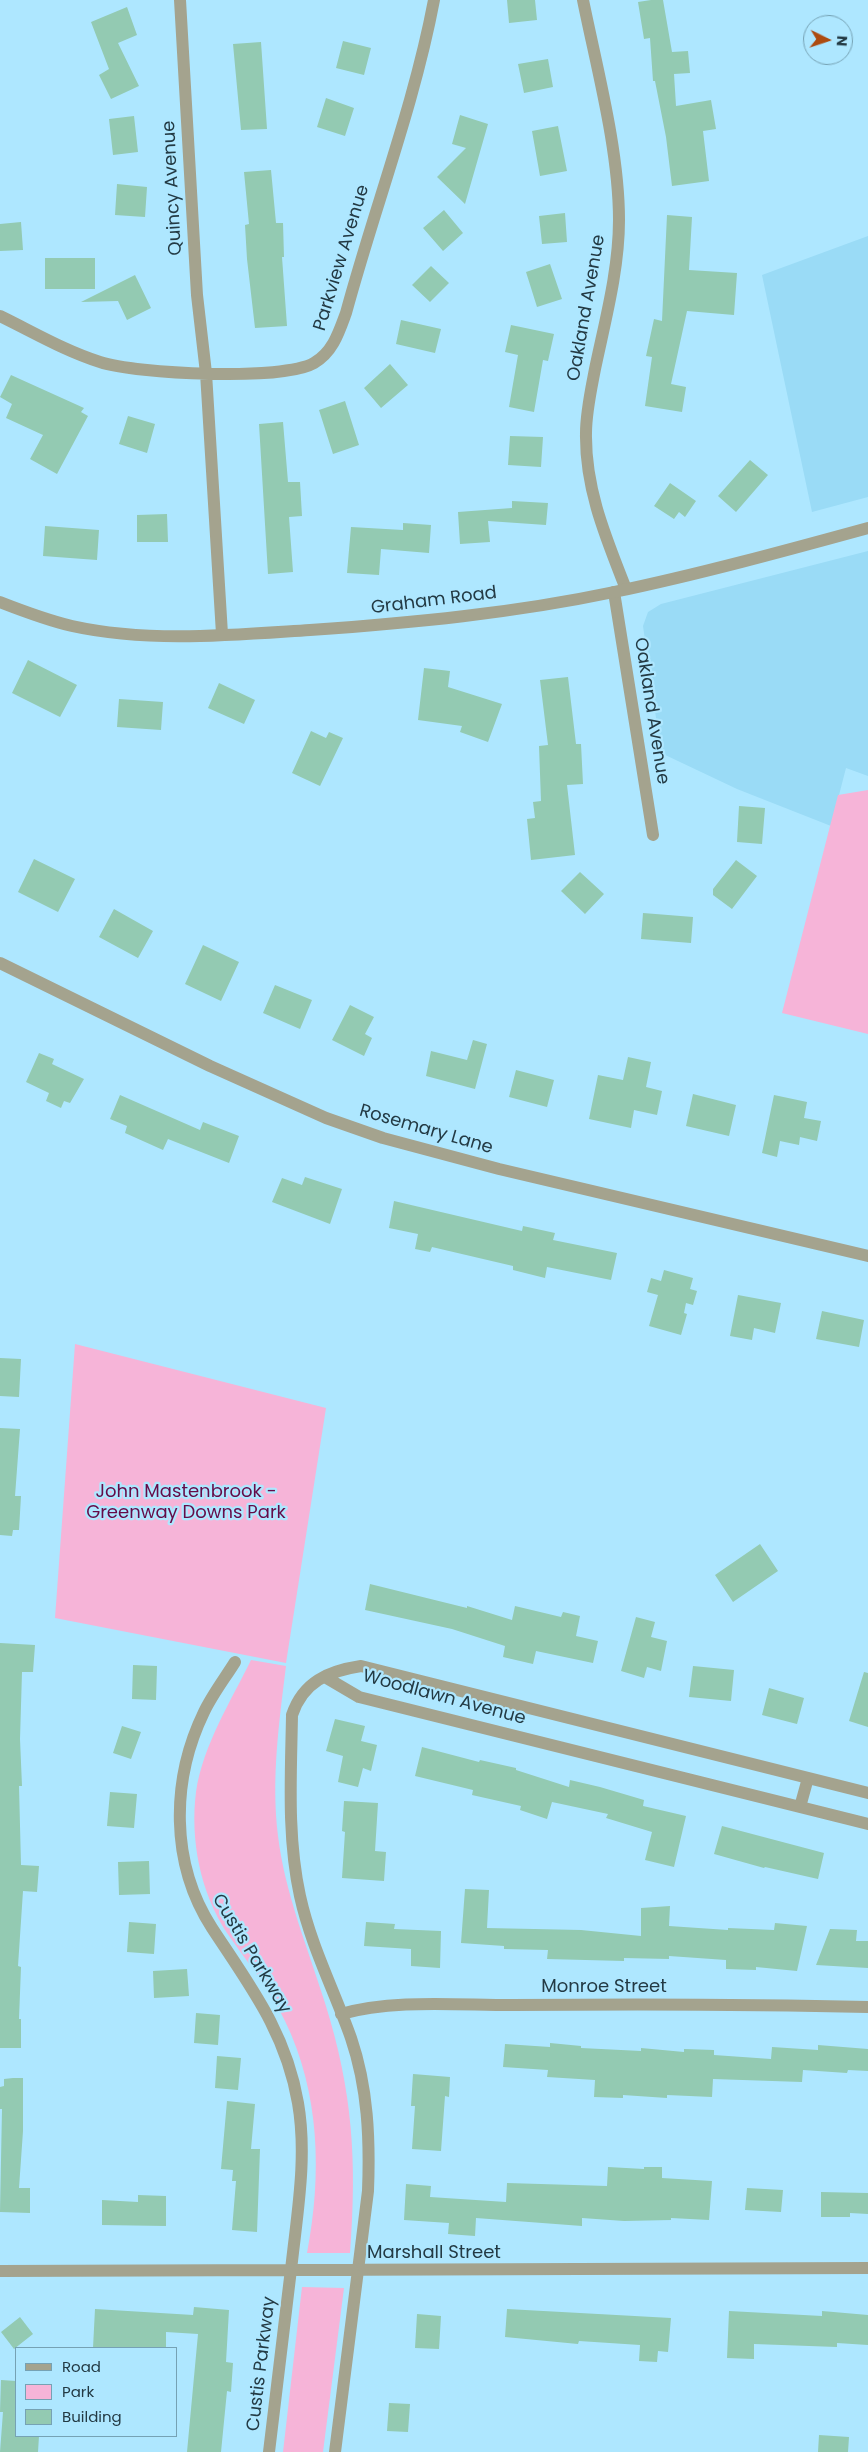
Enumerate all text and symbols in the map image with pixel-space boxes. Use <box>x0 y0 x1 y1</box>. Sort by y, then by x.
north arrow <box>803 15 853 65</box>
text: N <box>832 35 852 47</box>
street label: Quincy Avenue <box>159 120 187 256</box>
street label: Parkview Avenue <box>310 182 374 334</box>
street label: Oakland Avenue <box>563 233 611 383</box>
street label: Graham Road <box>370 583 498 619</box>
street label: Oakland Avenue <box>629 636 673 786</box>
street label: Rosemary Lane <box>357 1101 495 1159</box>
park label: John Mastenbrook - Greenway Downs Park <box>86 1481 286 1524</box>
street label: Woodlawn Avenue <box>360 1666 528 1730</box>
street label: Custis Parkway <box>207 1890 295 2018</box>
street label: Monroe Street <box>541 1976 667 1998</box>
street label: Marshall Street <box>367 2242 501 2264</box>
street label: Custis Parkway <box>243 2295 281 2433</box>
legend <box>15 2347 178 2437</box>
text: Road <box>62 2356 101 2377</box>
text: Park <box>62 2381 94 2402</box>
text: Building <box>62 2406 122 2427</box>

